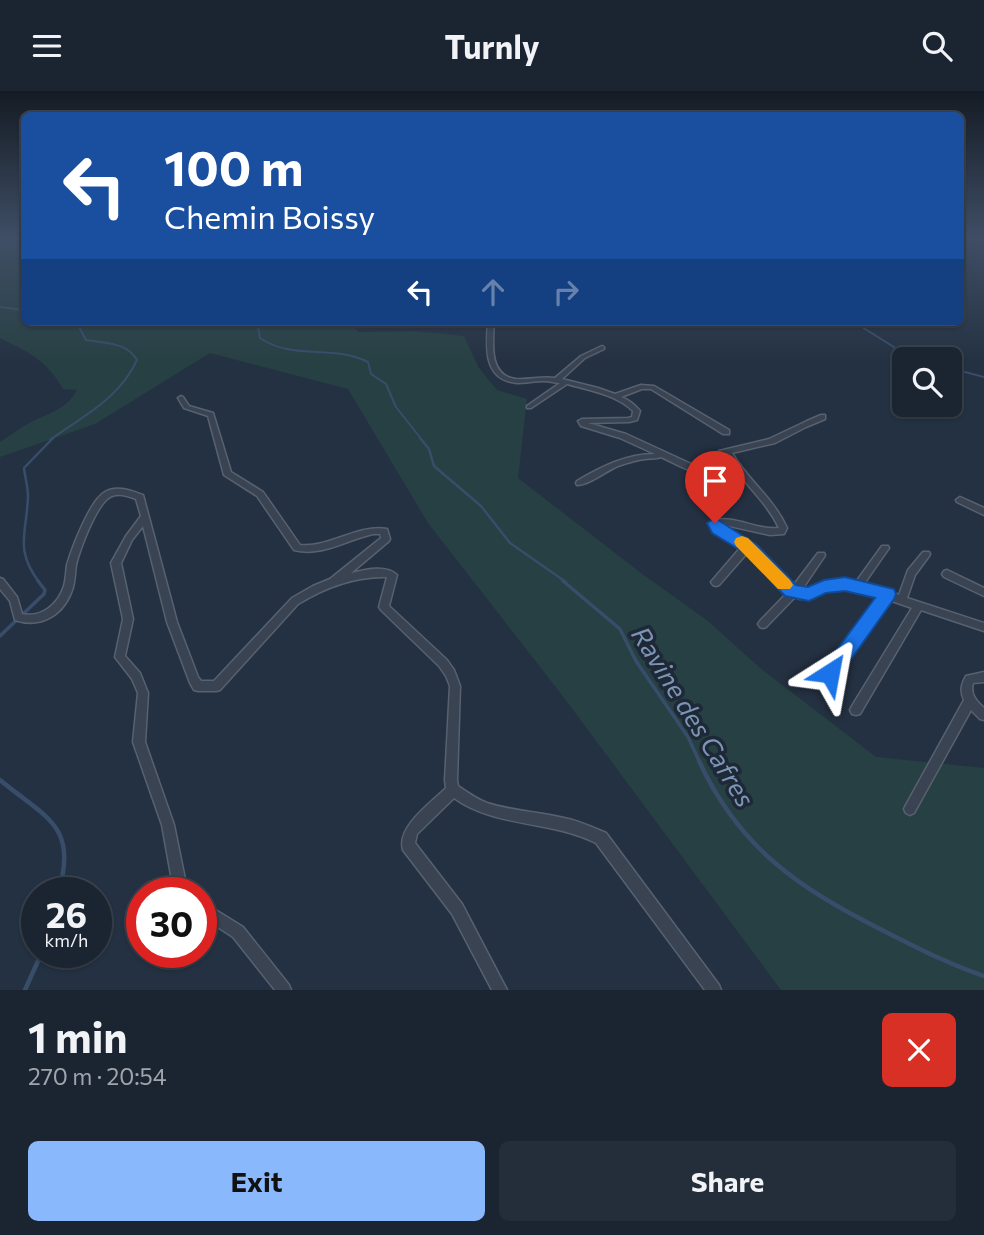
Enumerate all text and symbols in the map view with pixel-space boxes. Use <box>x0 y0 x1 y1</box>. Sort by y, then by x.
text: Turnly <box>445 26 539 66</box>
icon: menu <box>28 27 66 65</box>
icon: search <box>918 27 956 65</box>
text: 100 m <box>164 136 303 196</box>
icon: left <box>49 140 140 231</box>
text: Chemin Boissy <box>164 196 375 236</box>
icon: left <box>401 273 439 311</box>
icon: ahead <box>474 273 512 311</box>
icon: right <box>547 273 585 311</box>
map controls <box>892 347 962 417</box>
button: search <box>892 347 962 417</box>
pin <box>685 451 745 523</box>
icon: arrive <box>696 462 734 500</box>
water label: Ravine des Cafres <box>626 620 762 812</box>
position arrow <box>793 636 867 710</box>
speed limit sign: 30 <box>126 877 217 968</box>
text: 26 <box>46 892 87 935</box>
text: km/h <box>45 929 88 951</box>
text: 1 min <box>28 1010 128 1062</box>
button: close <box>882 1013 956 1087</box>
text: 270 m · 20:54 <box>28 1062 167 1090</box>
button: Exit <box>28 1141 485 1221</box>
button: Share <box>499 1141 956 1221</box>

